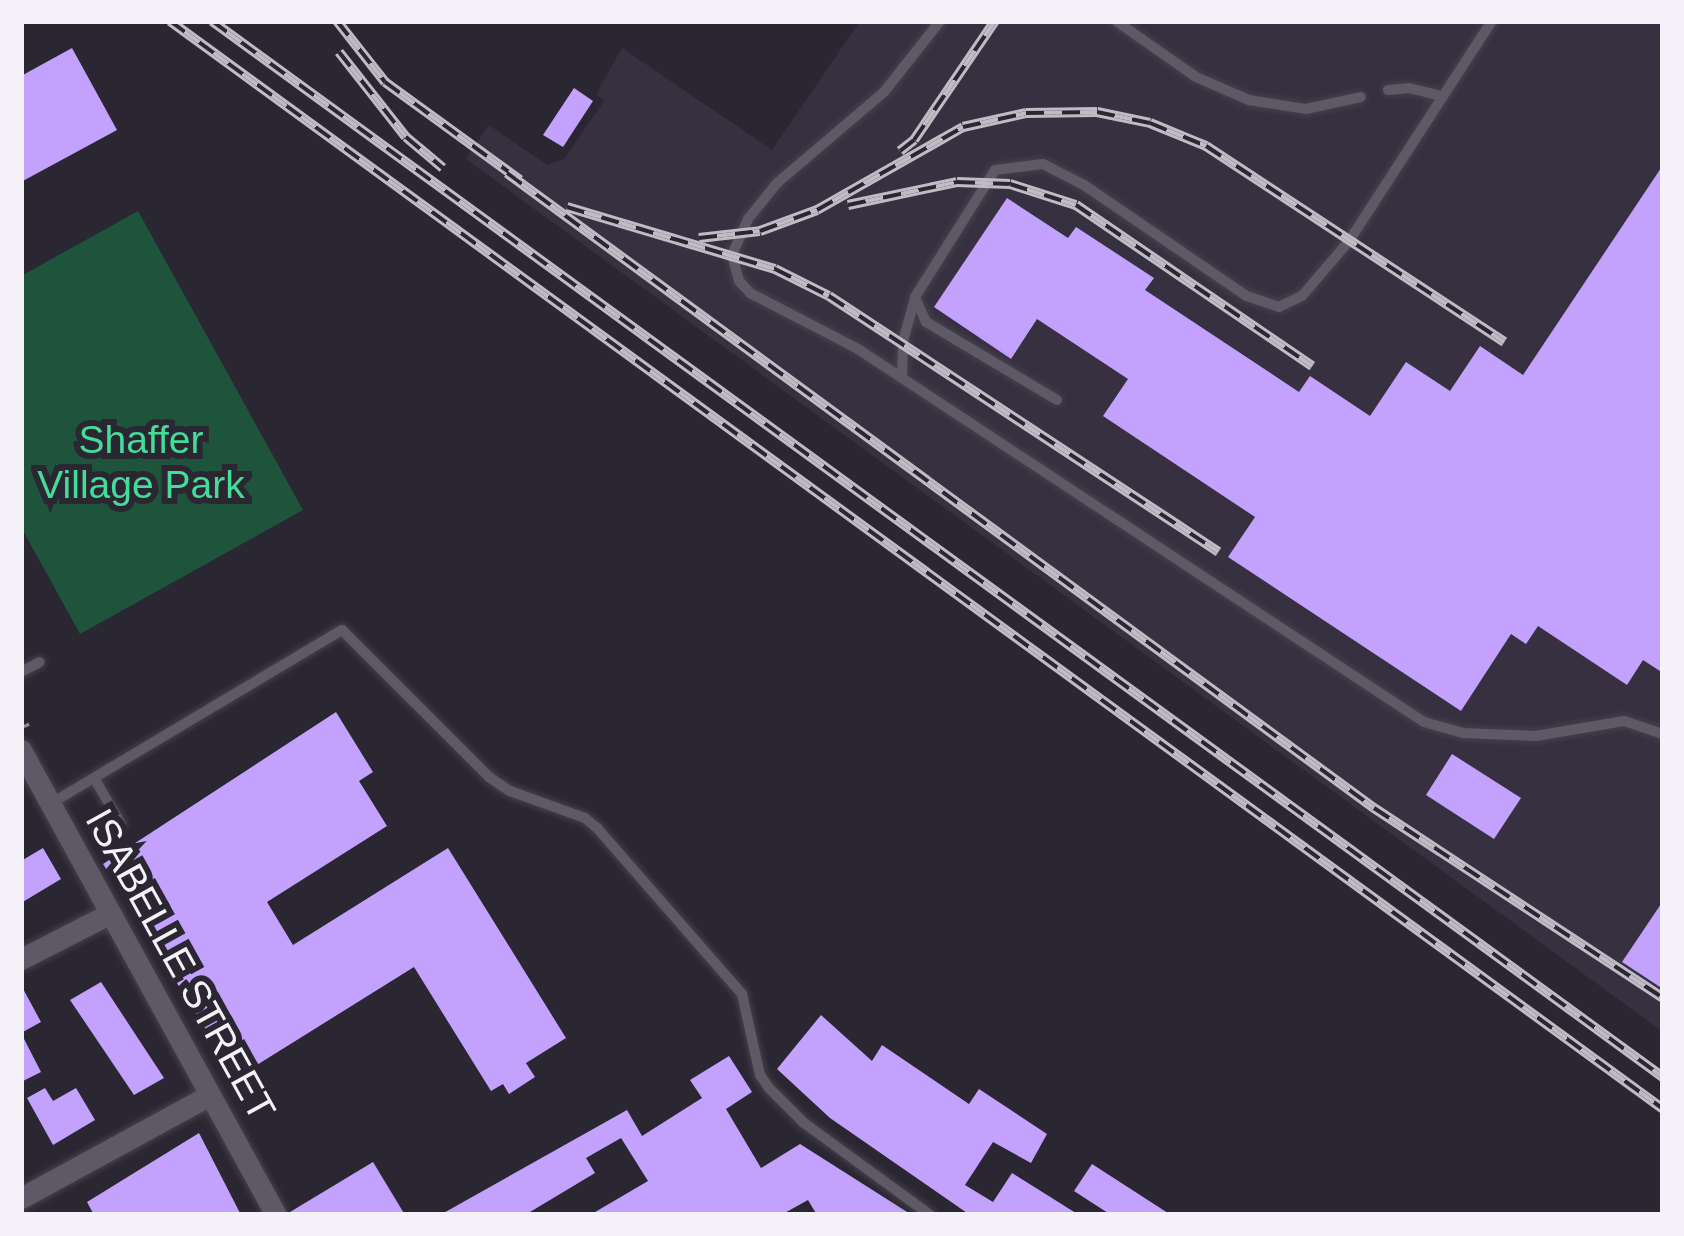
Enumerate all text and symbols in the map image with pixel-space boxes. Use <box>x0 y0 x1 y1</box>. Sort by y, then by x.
park label: Shaffer Village Park <box>37 418 245 509</box>
street label: ISABELLE STREET <box>75 801 285 1129</box>

